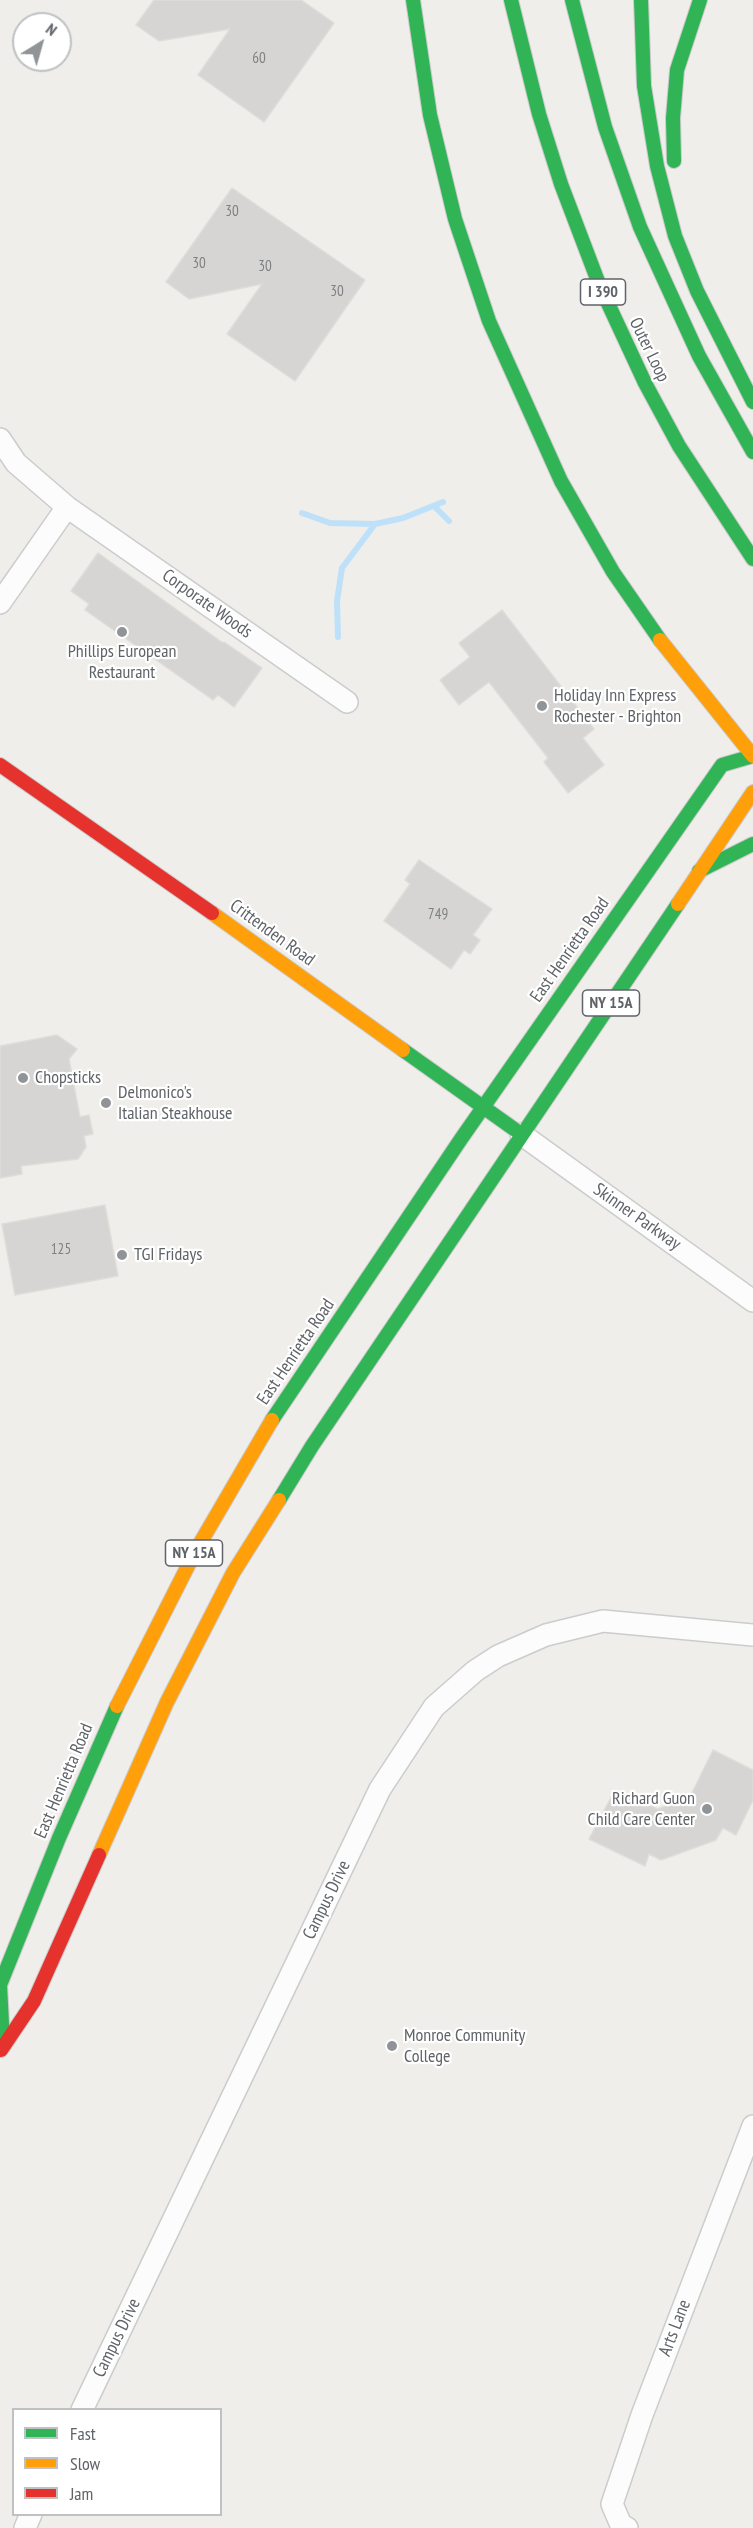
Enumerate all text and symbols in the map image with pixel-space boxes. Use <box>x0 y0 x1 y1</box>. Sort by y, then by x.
north arrow <box>12 12 72 72</box>
text: N <box>42 19 61 40</box>
house number: 60 <box>252 50 266 68</box>
house number: 30 <box>225 203 239 221</box>
house number: 30 <box>192 255 206 273</box>
house number: 30 <box>258 258 272 276</box>
road number: I 390 <box>580 279 626 305</box>
house number: 30 <box>330 283 344 301</box>
street label: Outer Loop <box>624 314 674 386</box>
street label: Corporate Woods <box>158 565 256 643</box>
marker: Phillips European Restaurant <box>115 625 129 639</box>
place label: Phillips European Restaurant <box>68 641 176 684</box>
place label: Holiday Inn Express Rochester - Brighton <box>554 685 681 728</box>
marker: Holiday Inn Express Rochester - Brighton <box>535 699 549 713</box>
street label: East Henrietta Road <box>526 894 614 1006</box>
street label: Crittenden Road <box>225 895 319 971</box>
house number: 749 <box>428 906 448 924</box>
road number: NY 15A <box>582 990 640 1016</box>
place label: Chopsticks <box>35 1067 101 1089</box>
marker: Chopsticks <box>16 1071 30 1085</box>
place label: Delmonico's Italian Steakhouse <box>118 1082 233 1124</box>
marker: Delmonico's Italian Steakhouse <box>99 1096 113 1110</box>
street label: Skinner Parkway <box>589 1179 685 1255</box>
house number: 125 <box>51 1241 71 1259</box>
place label: TGI Fridays <box>134 1244 202 1266</box>
marker: TGI Fridays <box>115 1248 129 1262</box>
street label: East Henrietta Road <box>253 1295 339 1409</box>
road number: NY 15A <box>166 1540 222 1566</box>
street label: East Henrietta Road <box>30 1720 98 1842</box>
place label: Richard Guon Child Care Center <box>587 1788 695 1830</box>
marker: Richard Guon Child Care Center <box>700 1802 714 1816</box>
street label: Campus Drive <box>299 1857 355 1943</box>
place label: Monroe Community College <box>404 2025 525 2068</box>
marker: Monroe Community College <box>385 2039 399 2053</box>
street label: Campus Drive <box>89 2295 145 2381</box>
street label: Arts Lane <box>654 2297 696 2359</box>
legend <box>12 2408 222 2516</box>
text: Fast <box>70 2422 96 2445</box>
text: Slow <box>70 2452 100 2475</box>
text: Jam <box>70 2482 93 2505</box>

